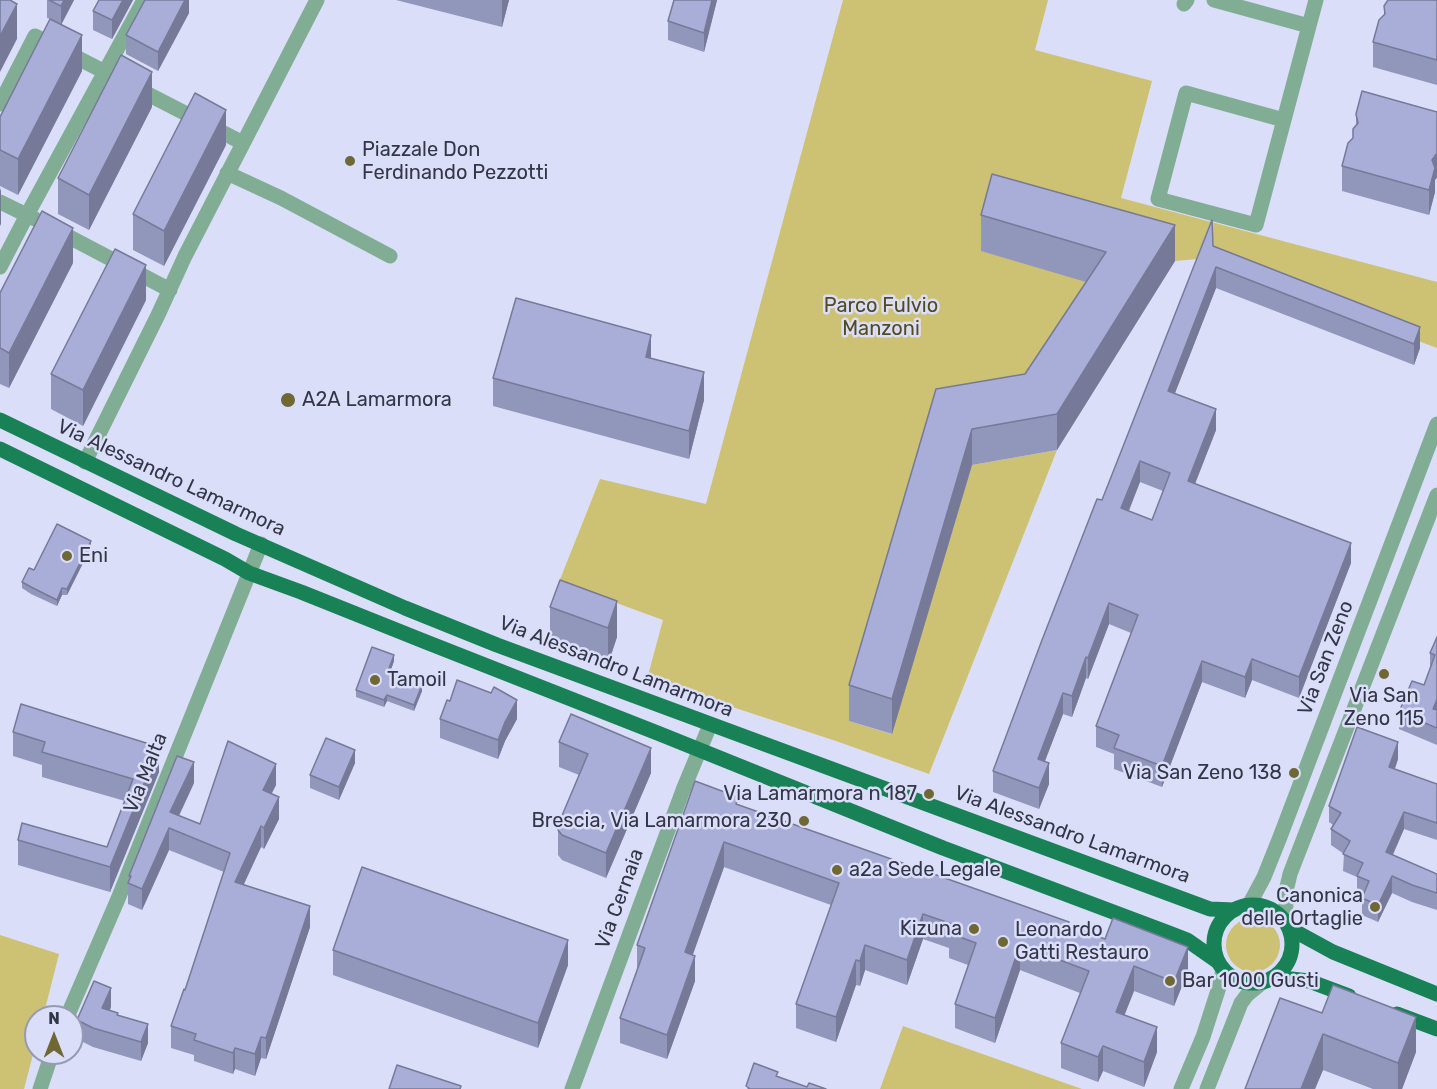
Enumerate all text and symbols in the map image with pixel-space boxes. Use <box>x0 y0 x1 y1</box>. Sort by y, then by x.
place label: Piazzale Don Ferdinando Pezzotti <box>362 138 548 185</box>
marker: Piazzale Don Ferdinando Pezzotti <box>343 154 357 168</box>
park label: Parco Fulvio Manzoni <box>824 294 938 341</box>
place label: A2A Lamarmora <box>302 388 452 412</box>
marker: A2A Lamarmora <box>279 391 297 409</box>
street label: Via Alessandro Lamarmora <box>53 415 289 541</box>
place label: Eni <box>79 544 108 568</box>
marker: Eni <box>60 549 74 563</box>
street label: Via San Zeno <box>1293 597 1359 719</box>
street label: Via Alessandro Lamarmora <box>495 611 737 723</box>
marker: Via San Zeno 115 <box>1377 667 1391 681</box>
place label: Tamoil <box>387 668 447 692</box>
marker: Tamoil <box>368 673 382 687</box>
place label: Via San Zeno 115 <box>1344 684 1424 731</box>
street label: Via Malta <box>119 729 173 817</box>
place label: Via San Zeno 138 <box>1123 761 1282 785</box>
marker: Via San Zeno 138 <box>1287 766 1301 780</box>
street label: Via Alessandro Lamarmora <box>951 781 1193 889</box>
place label: Via Lamarmora n 187 <box>723 782 917 806</box>
marker: Via Lamarmora n 187 <box>922 787 936 801</box>
place label: Brescia, Via Lamarmora 230 <box>531 809 792 833</box>
marker: Brescia, Via Lamarmora 230 <box>797 814 811 828</box>
street label: Via Cernaia <box>591 846 649 952</box>
place label: a2a Sede Legale <box>849 858 1001 882</box>
marker: a2a Sede Legale <box>830 863 844 877</box>
place label: Canonica delle Ortaglie <box>1241 884 1363 931</box>
marker: Canonica delle Ortaglie <box>1368 900 1382 914</box>
place label: Kizuna <box>900 917 962 941</box>
place label: Leonardo Gatti Restauro <box>1015 918 1149 965</box>
marker: Kizuna <box>967 922 981 936</box>
marker: Leonardo Gatti Restauro <box>996 935 1010 949</box>
place label: Bar 1000 Gusti <box>1182 969 1319 993</box>
marker: Bar 1000 Gusti <box>1163 974 1177 988</box>
north arrow <box>24 1005 84 1065</box>
text: N <box>48 1009 60 1028</box>

